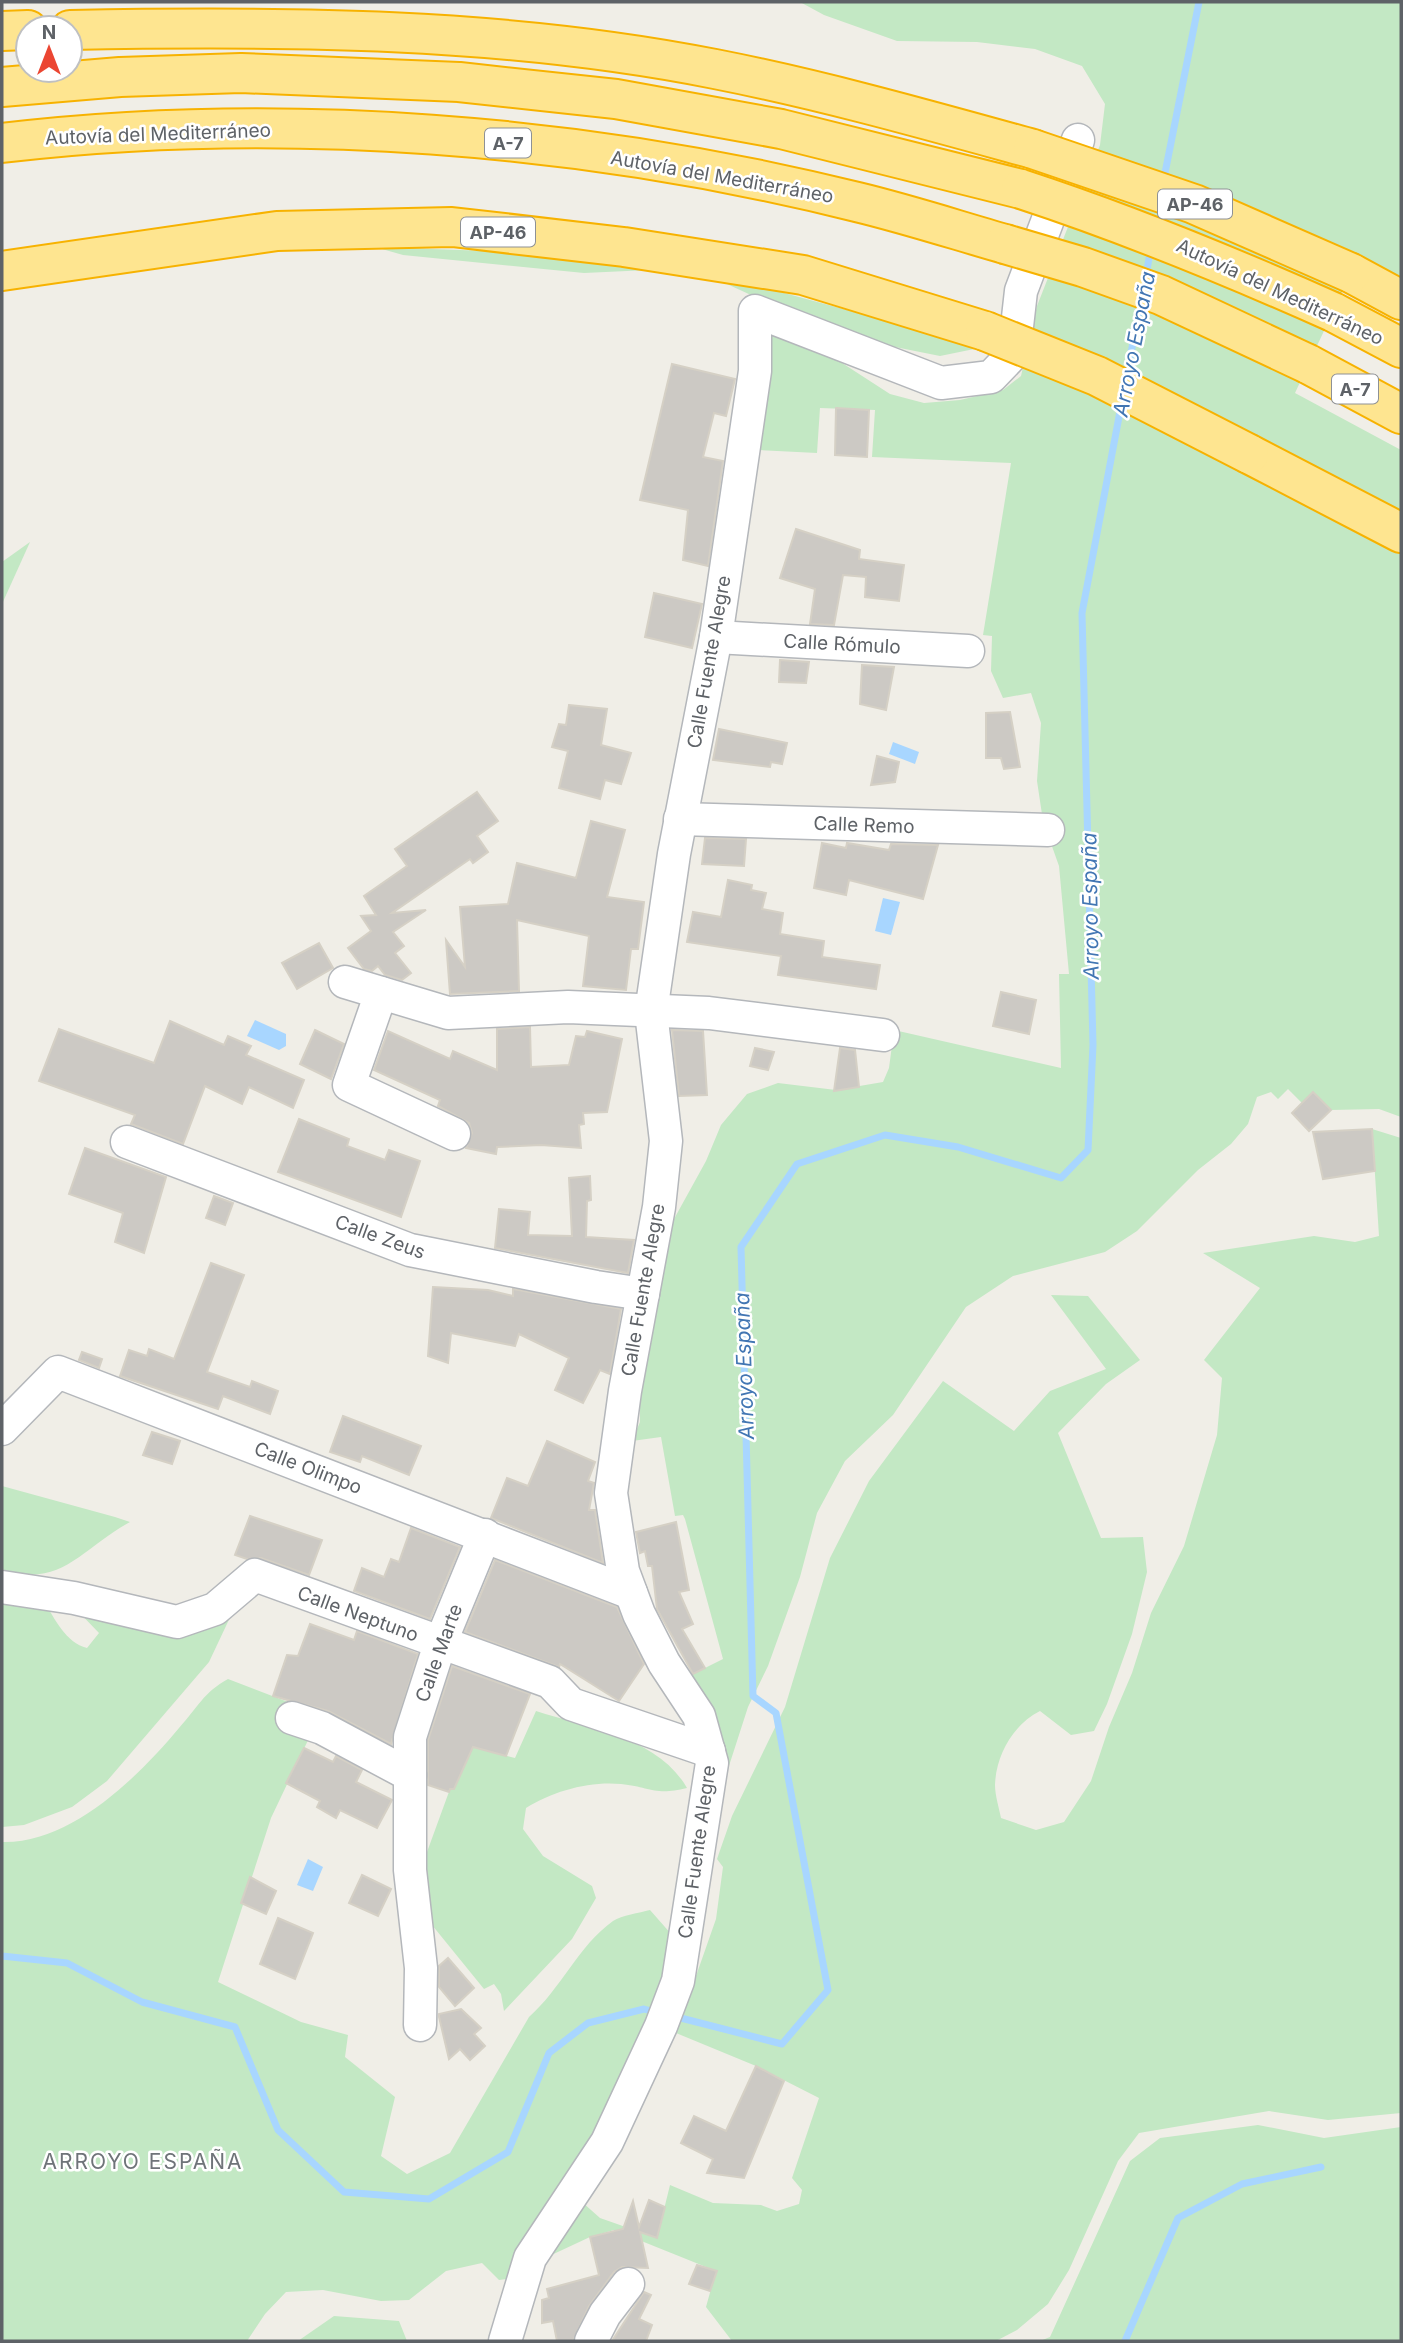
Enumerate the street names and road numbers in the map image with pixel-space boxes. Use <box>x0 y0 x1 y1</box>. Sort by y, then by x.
street label: Autovía del Mediterráneo <box>45 119 271 149</box>
road number: A-7 <box>485 128 531 158</box>
street label: Autovía del Mediterráneo <box>609 146 835 208</box>
road number: AP-46 <box>1158 190 1232 218</box>
road number: AP-46 <box>461 218 535 246</box>
street label: Autovía del Mediterráneo <box>1173 234 1387 350</box>
road number: A-7 <box>1332 374 1378 404</box>
street label: Calle Fuente Alegre <box>682 574 736 750</box>
street label: Calle Rómulo <box>783 629 901 659</box>
street label: Calle Remo <box>813 812 915 838</box>
street label: Calle Fuente Alegre <box>616 1202 670 1378</box>
street label: Calle Zeus <box>332 1210 428 1264</box>
street label: Calle Olimpo <box>251 1437 365 1499</box>
street label: Calle Neptuno <box>294 1581 422 1647</box>
street label: Calle Marte <box>411 1601 467 1705</box>
street label: Calle Fuente Alegre <box>673 1764 721 1940</box>

